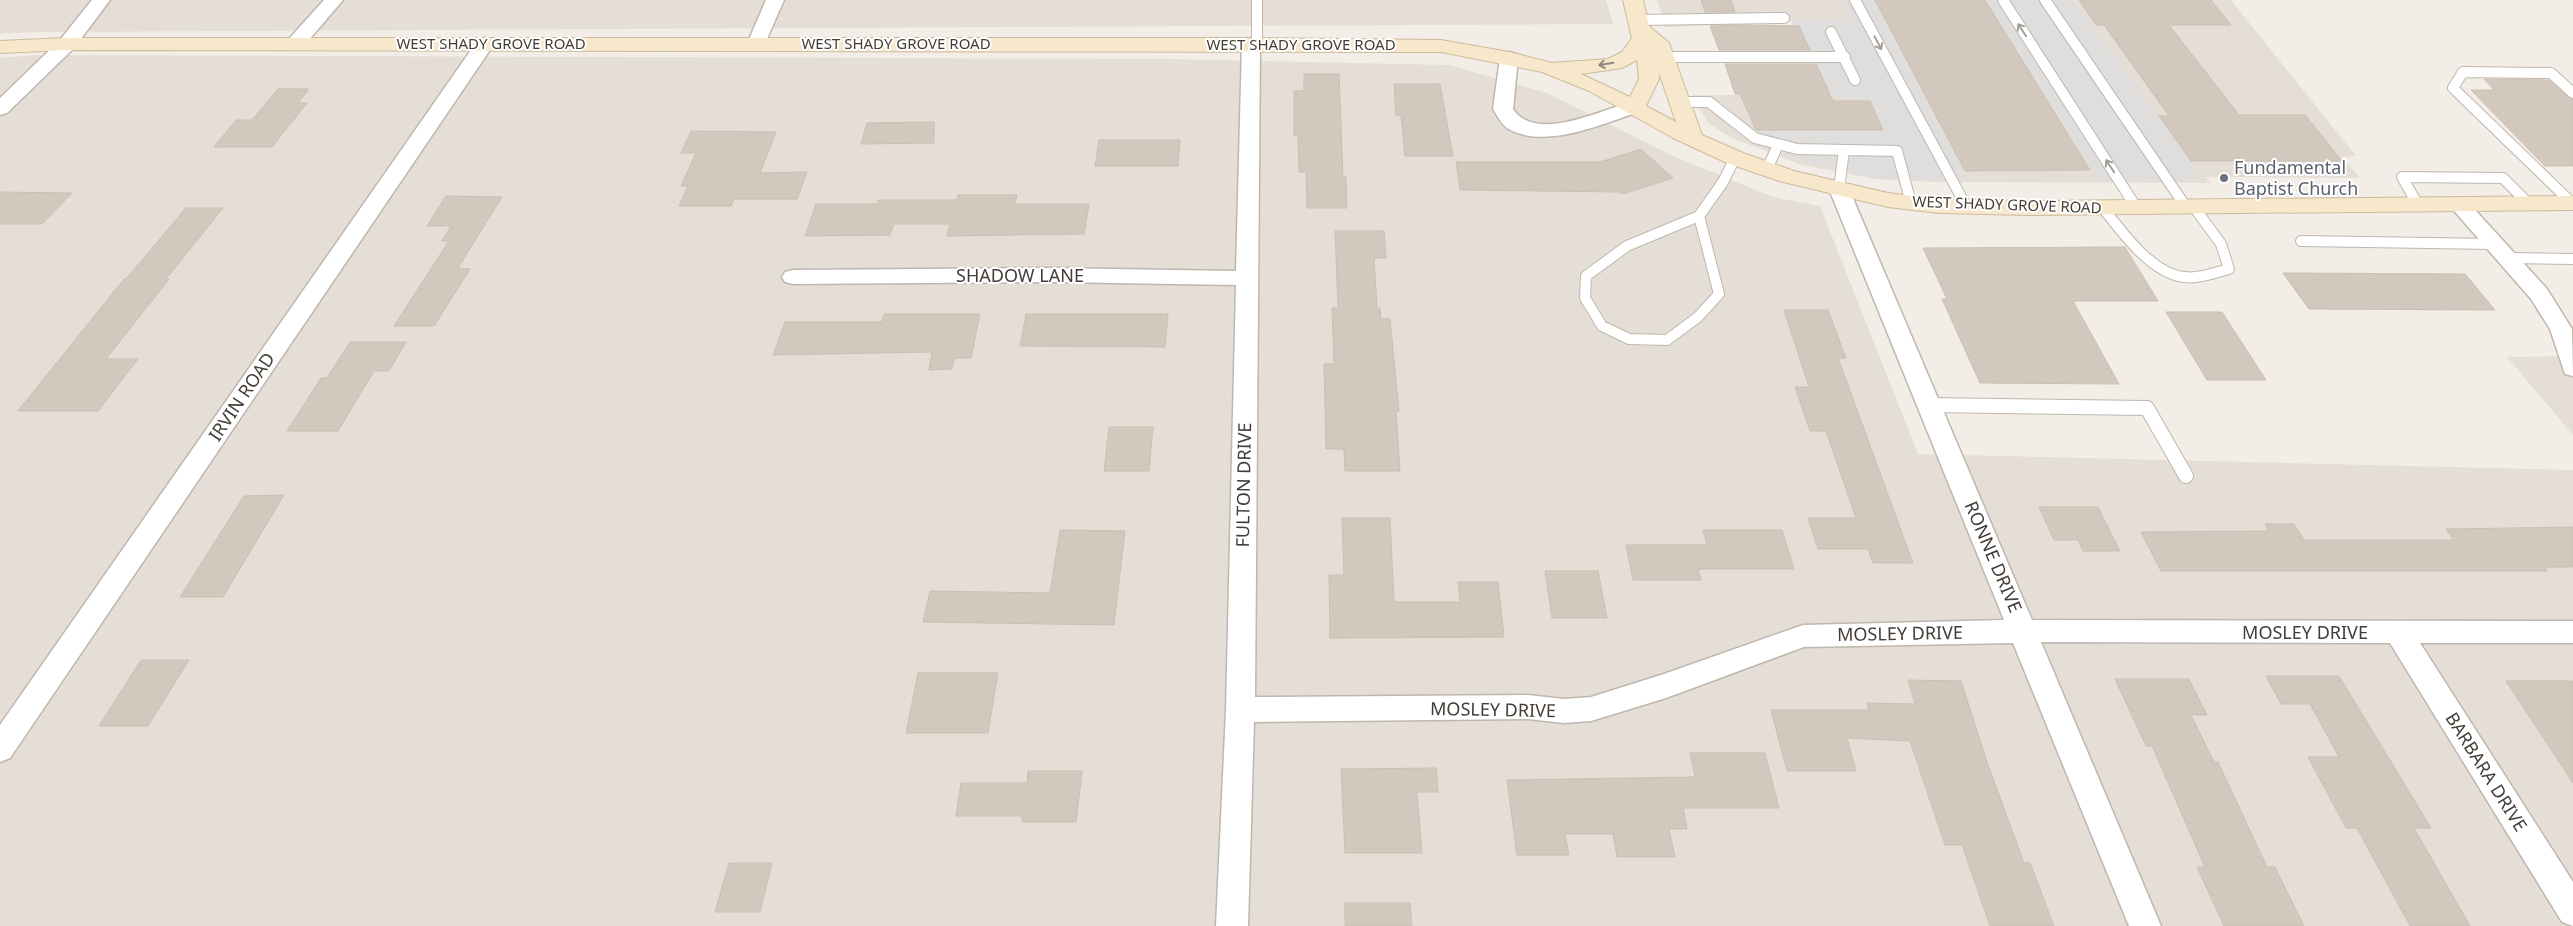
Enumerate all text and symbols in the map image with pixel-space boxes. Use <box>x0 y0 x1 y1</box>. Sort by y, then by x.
one-way arrow <box>2017 23 2027 37</box>
street label: WEST SHADY GROVE ROAD <box>396 33 586 53</box>
street label: WEST SHADY GROVE ROAD <box>801 33 991 53</box>
street label: WEST SHADY GROVE ROAD <box>1206 34 1396 54</box>
one-way arrow <box>1873 35 1883 50</box>
one-way arrow <box>1598 60 1614 70</box>
place label: Fundamental Baptist Church <box>2234 155 2358 200</box>
one-way arrow <box>2104 160 2114 174</box>
marker: Fundamental Baptist Church <box>2218 172 2230 184</box>
street label: WEST SHADY GROVE ROAD <box>1912 191 2102 217</box>
street label: SHADOW LANE <box>956 263 1084 287</box>
street label: IRVIN ROAD <box>203 347 280 445</box>
street label: FULTON DRIVE <box>1230 422 1256 548</box>
street label: RONNE DRIVE <box>1960 497 2028 616</box>
street label: MOSLEY DRIVE <box>1837 620 1963 646</box>
street label: MOSLEY DRIVE <box>2242 620 2368 644</box>
street label: MOSLEY DRIVE <box>1430 696 1556 722</box>
street label: BARBARA DRIVE <box>2441 707 2533 836</box>

